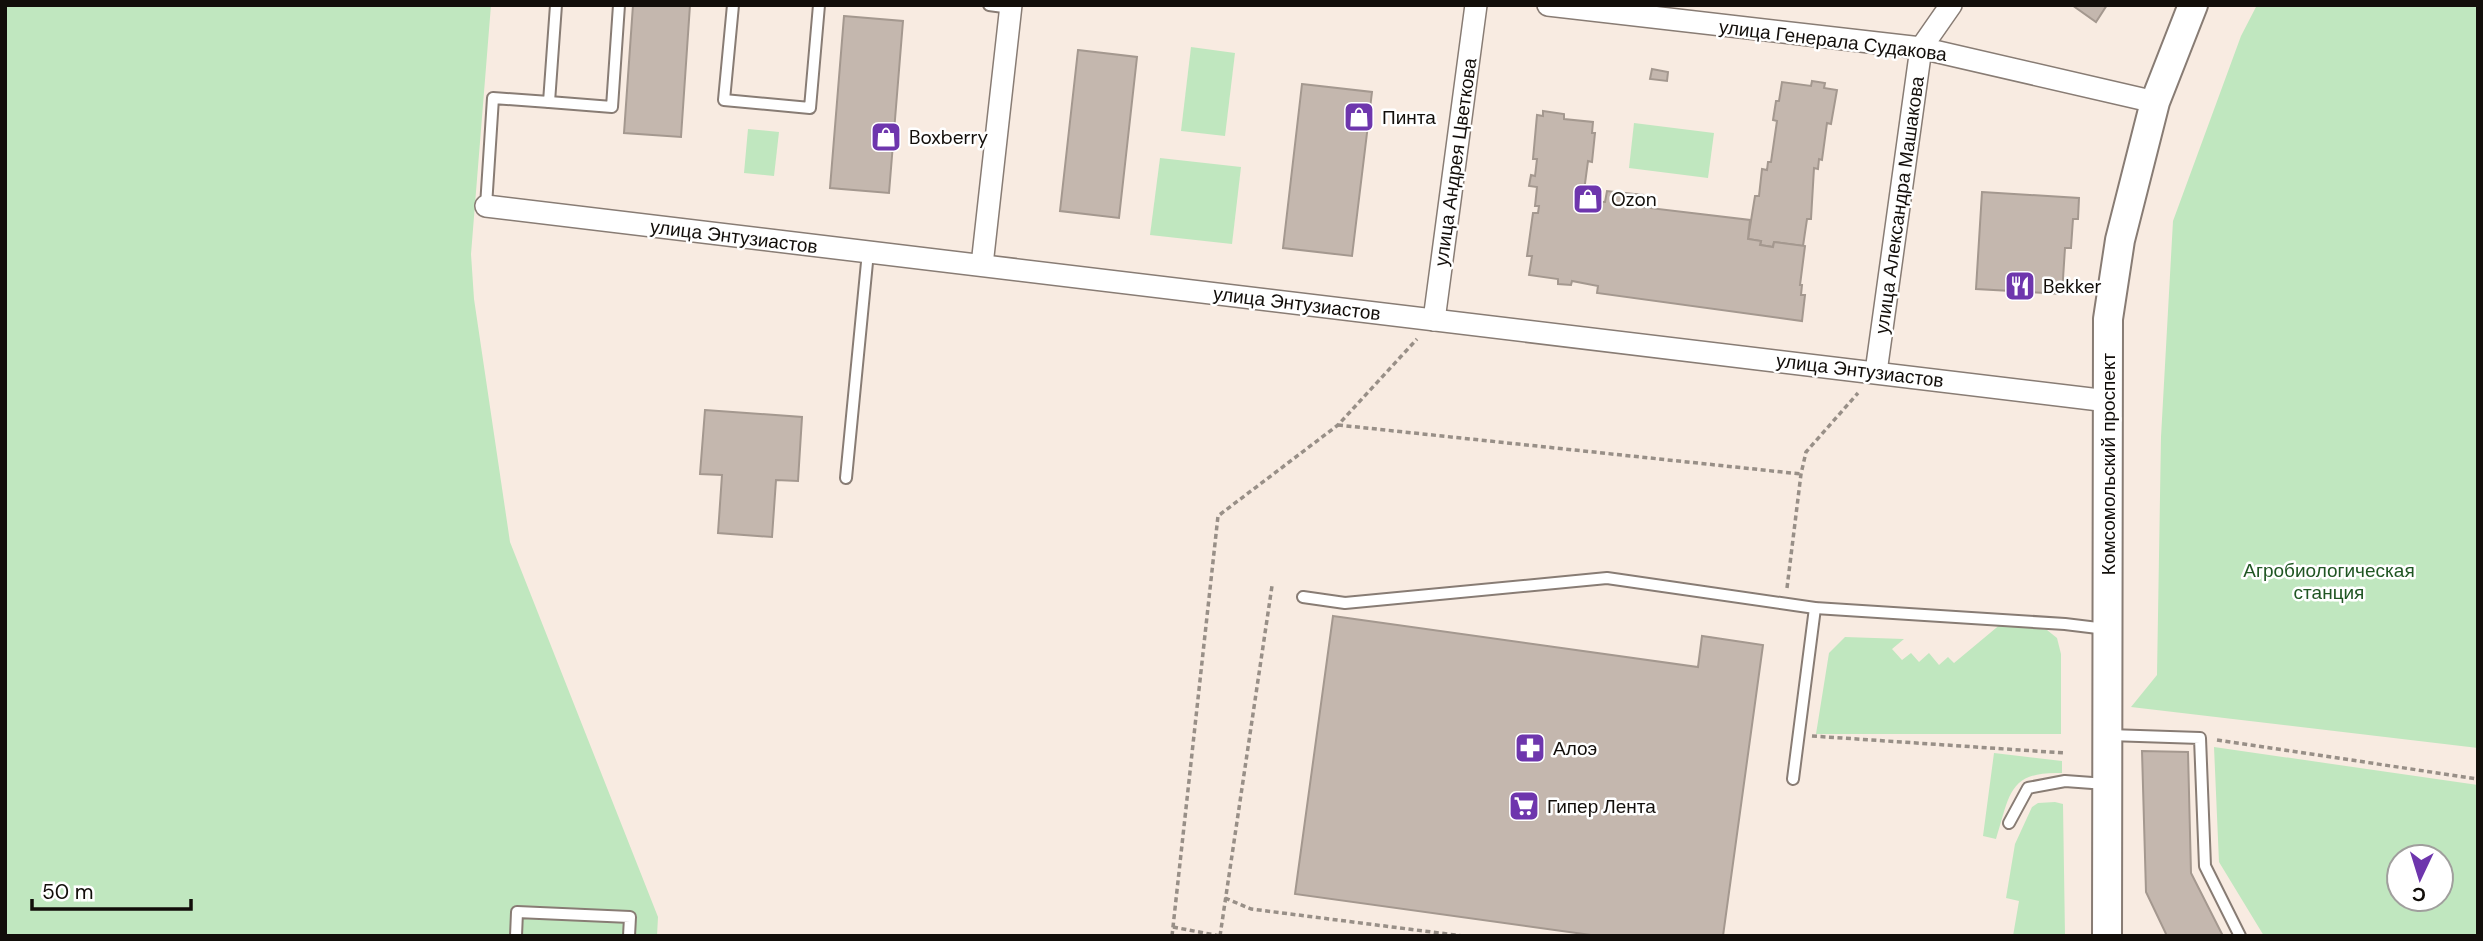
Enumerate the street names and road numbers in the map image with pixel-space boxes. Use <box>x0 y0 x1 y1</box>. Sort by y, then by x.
street label: улица Генерала Судакова <box>1717 14 1949 67</box>
street label: улица Андрея Цветкова <box>1428 56 1483 268</box>
street label: улица Александра Машакова <box>1869 74 1930 336</box>
street label: улица Энтузиастов <box>649 214 819 259</box>
street label: улица Энтузиастов <box>1212 281 1382 326</box>
street label: улица Энтузиастов <box>1775 348 1945 393</box>
street label: Комсомольский проспект <box>2096 353 2121 575</box>

